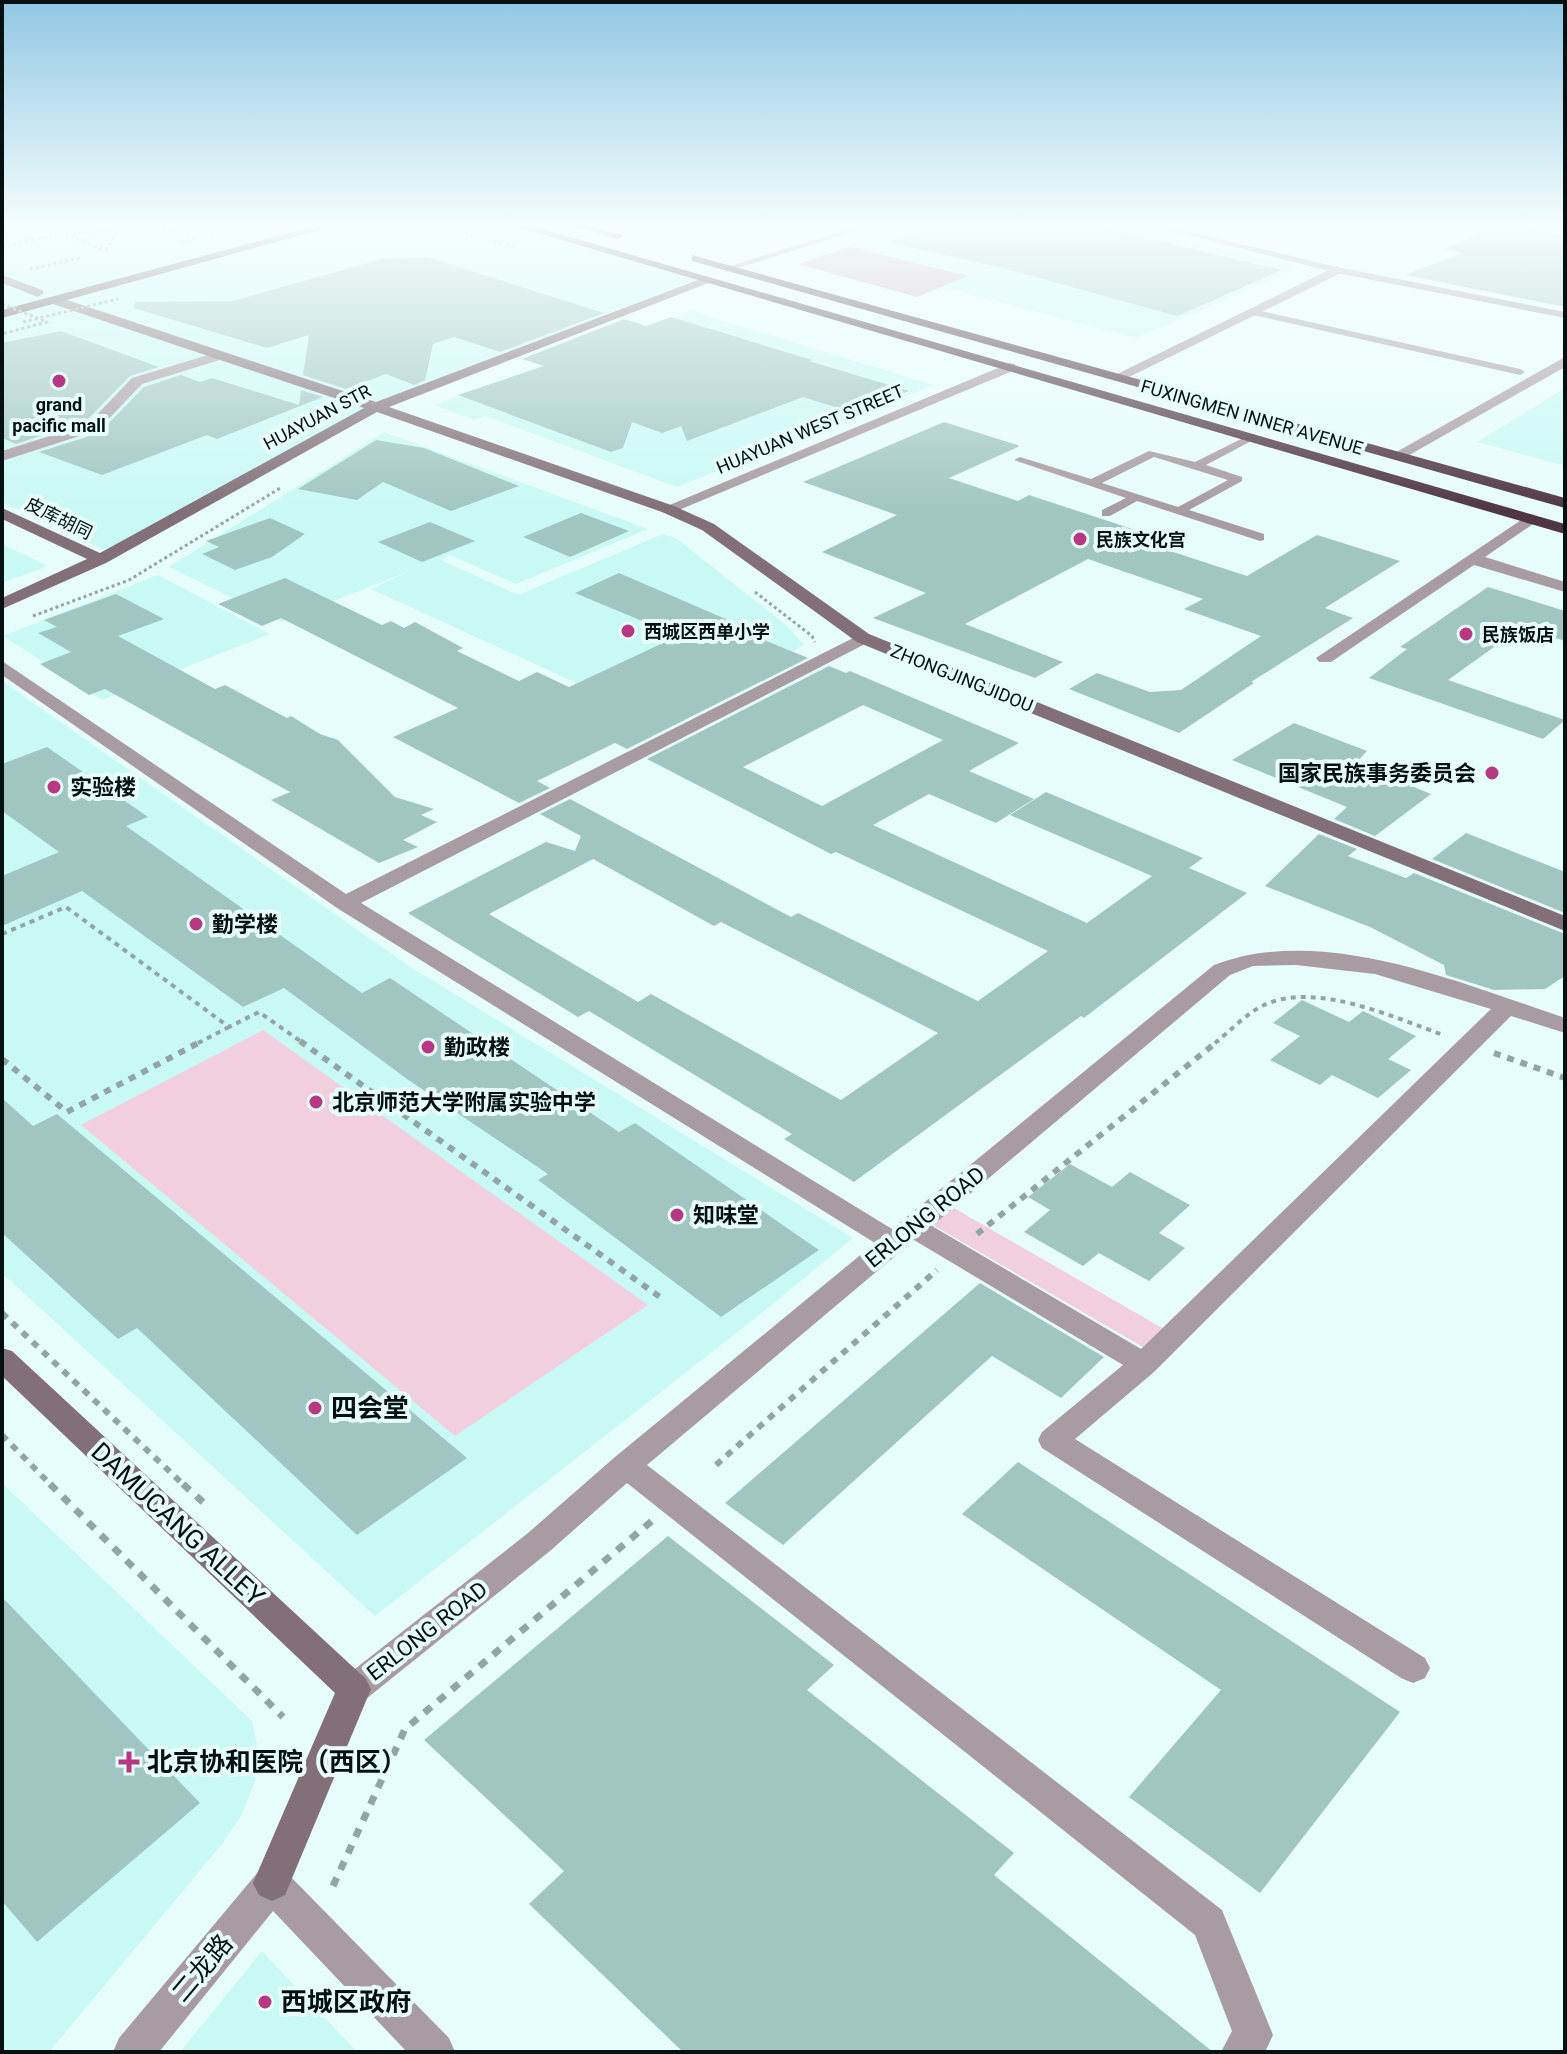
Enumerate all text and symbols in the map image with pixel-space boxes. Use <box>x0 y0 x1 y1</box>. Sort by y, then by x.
marker: grand pacific mall <box>50 372 68 390</box>
street label: FUXINGMEN INNER AVENUE <box>1139 375 1365 459</box>
street label: HUAYUAN STR <box>260 380 374 454</box>
street label: HUAYUAN WEST STREET <box>713 380 907 478</box>
place label: grand pacific mall <box>12 394 106 436</box>
street label: 皮库胡同 <box>22 493 96 543</box>
place label: 民族文化宫 <box>1096 529 1186 550</box>
marker: 民族文化宫 <box>1071 530 1089 548</box>
place label: 西城区西单小学 <box>644 621 770 642</box>
marker: 西城区西单小学 <box>619 622 637 640</box>
place label: 民族饭店 <box>1482 624 1554 645</box>
marker: 民族饭店 <box>1457 625 1475 643</box>
street label: ZHONGJINGJIDOU <box>888 640 1036 716</box>
place label: 国家民族事务委员会 <box>1278 761 1476 786</box>
marker: 国家民族事务委员会 <box>1483 764 1501 782</box>
place label: 实验楼 <box>70 775 136 800</box>
marker: 实验楼 <box>45 778 63 796</box>
place label: 勤学楼 <box>212 912 278 937</box>
marker: 勤学楼 <box>187 915 205 933</box>
place label: 勤政楼 <box>444 1035 510 1060</box>
marker: 勤政楼 <box>419 1038 437 1056</box>
place label: 北京师范大学附属实验中学 <box>332 1090 596 1115</box>
marker: 北京师范大学附属实验中学 <box>307 1093 325 1111</box>
street label: ERLONG ROAD <box>860 1161 990 1273</box>
place label: 知味堂 <box>693 1203 759 1228</box>
marker: 知味堂 <box>668 1206 686 1224</box>
place label: 四会堂 <box>331 1393 409 1423</box>
marker: 四会堂 <box>306 1399 324 1417</box>
street label: DAMUCANG ALLEY <box>85 1436 271 1612</box>
street label: ERLONG ROAD <box>362 1576 492 1686</box>
place label: 北京协和医院（西区） <box>147 1747 407 1777</box>
marker: 北京协和医院（西区） <box>118 1751 140 1773</box>
street label: 二龙路 <box>165 1928 239 2008</box>
place label: 西城区政府 <box>281 1987 411 2017</box>
marker: 西城区政府 <box>256 1993 274 2011</box>

